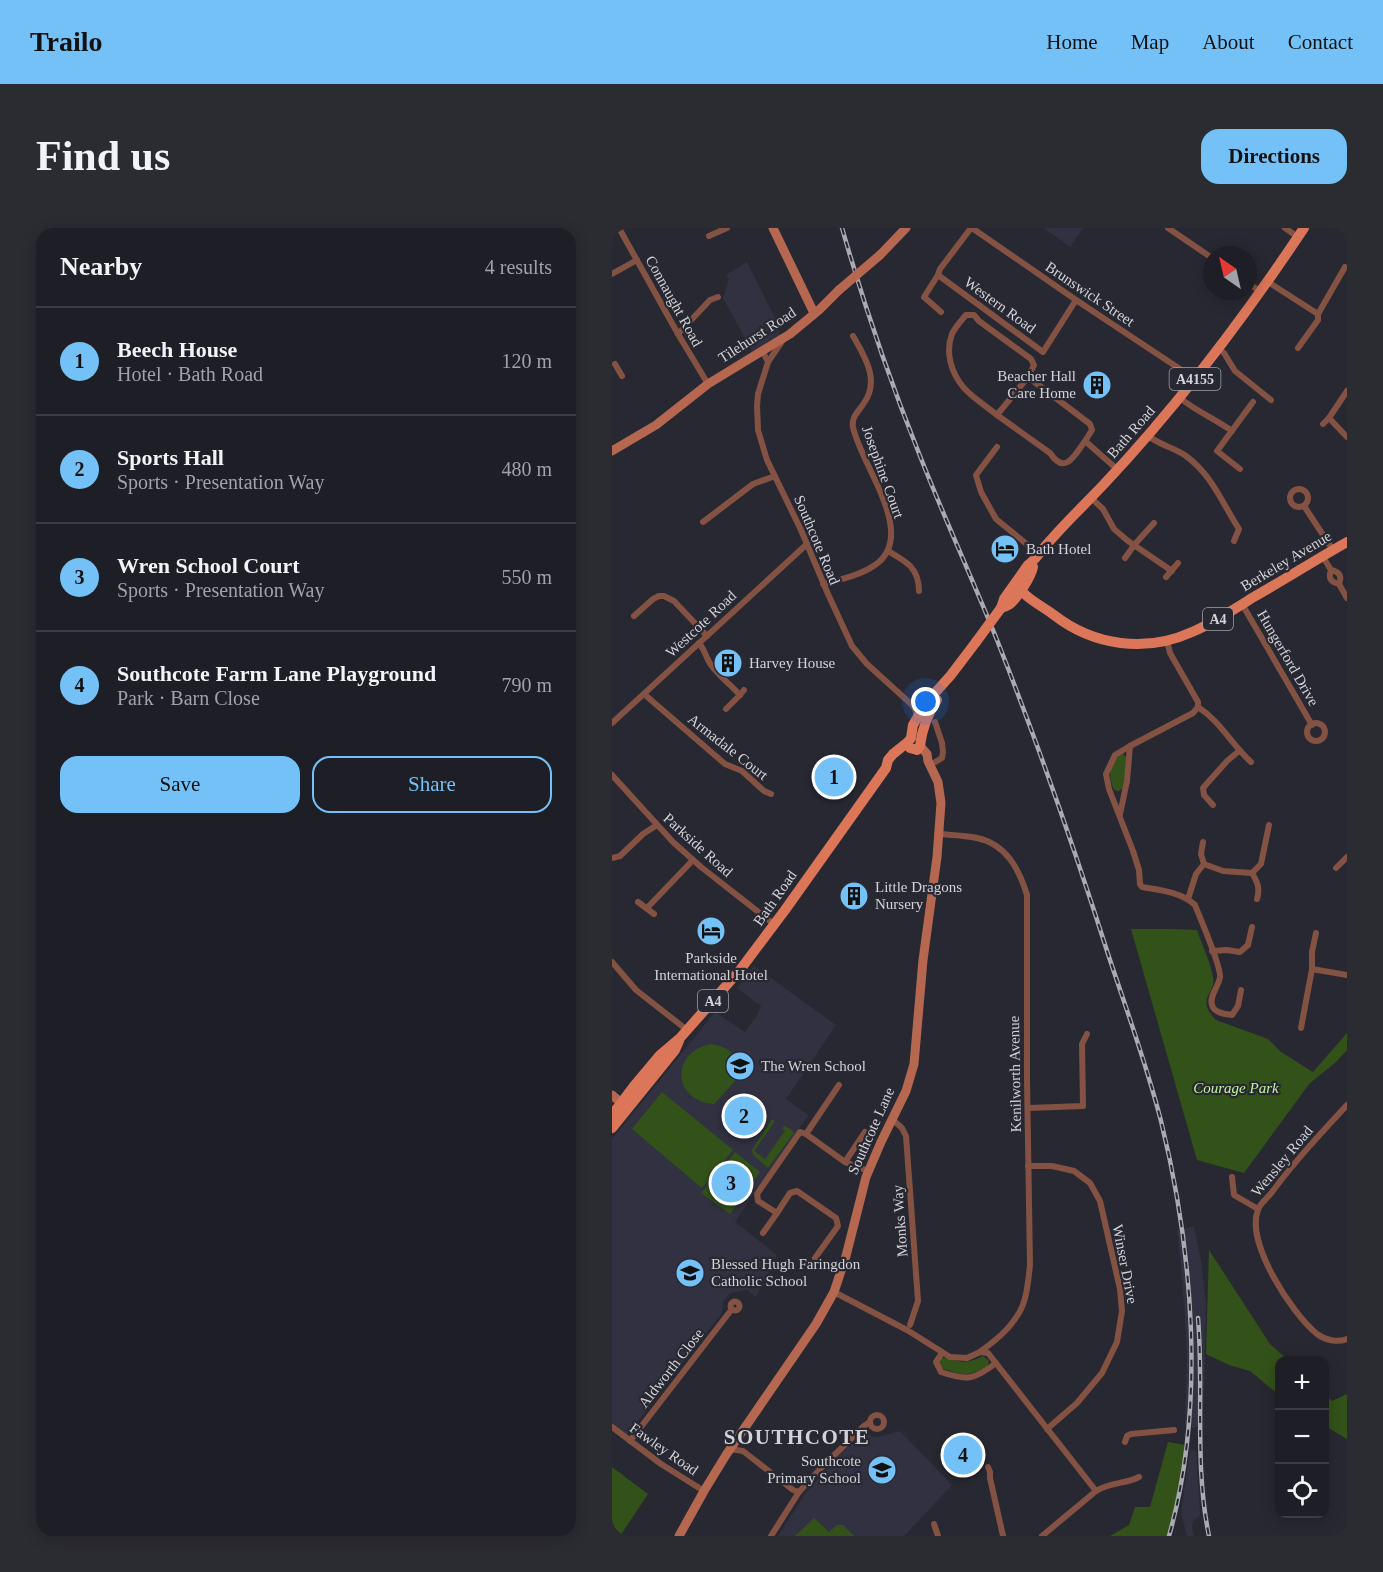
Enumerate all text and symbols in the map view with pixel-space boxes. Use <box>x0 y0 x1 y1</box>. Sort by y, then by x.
text: Trailo <box>30 26 103 57</box>
text: Home <box>1046 30 1098 54</box>
text: Map <box>1131 30 1169 54</box>
text: About <box>1202 30 1255 54</box>
text: Contact <box>1288 30 1353 54</box>
button: Directions <box>1201 129 1347 184</box>
text: Find us <box>36 133 170 179</box>
north arrow <box>1203 246 1257 300</box>
text: Nearby <box>60 252 142 281</box>
street label: Connaught Road <box>642 253 706 350</box>
text: 4 results <box>485 256 552 278</box>
street label: Brunswick Street <box>1043 258 1138 330</box>
street label: Western Road <box>961 274 1039 337</box>
street label: Tilehurst Road <box>715 304 799 366</box>
text: Beech House <box>117 337 237 362</box>
text: 1 <box>75 350 85 372</box>
text: 120 m <box>501 350 552 372</box>
text: Hotel · Bath Road <box>117 363 263 385</box>
place label: Beacher Hall Care Home <box>997 368 1076 401</box>
road number: A4155 <box>1170 368 1220 390</box>
building icon: Beacher Hall Care Home <box>1081 369 1113 401</box>
street label: Bath Road <box>1104 402 1158 461</box>
street label: Josephine Court <box>859 424 907 521</box>
text: Sports Hall <box>117 445 224 470</box>
text: 2 <box>75 458 85 480</box>
text: 480 m <box>501 458 552 480</box>
text: Sports · Presentation Way <box>117 471 324 493</box>
street label: Southcote Road <box>791 493 843 587</box>
street label: Berkeley Avenue <box>1238 528 1334 594</box>
hotel icon: Bath Hotel <box>989 533 1021 565</box>
place label: Bath Hotel <box>1026 541 1091 557</box>
text: Wren School Court <box>117 553 300 578</box>
text: 3 <box>75 566 85 588</box>
text: 550 m <box>501 566 552 588</box>
text: Sports · Presentation Way <box>117 579 324 601</box>
street label: Westcote Road <box>663 587 740 661</box>
street label: Hungerford Drive <box>1254 607 1322 709</box>
road number: A4 <box>1203 608 1233 630</box>
building icon: Harvey House <box>712 647 744 679</box>
place label: Harvey House <box>749 655 836 671</box>
text: Southcote Farm Lane Playground <box>117 661 436 686</box>
text: 4 <box>75 674 85 696</box>
text: 790 m <box>501 674 552 696</box>
text: Park · Barn Close <box>117 687 260 709</box>
your location <box>911 687 940 716</box>
street label: Armadale Court <box>685 711 772 784</box>
pin: 1 <box>814 754 854 800</box>
button: Save <box>60 756 300 813</box>
button: Share <box>312 756 552 813</box>
street label: Parkside Road <box>660 810 736 880</box>
street label: Bath Road <box>750 867 800 929</box>
place label: Little Dragons Nursery <box>875 879 962 912</box>
building icon: Little Dragons Nursery <box>838 880 870 912</box>
hotel icon: Parkside International Hotel <box>695 915 727 947</box>
place label: Parkside International Hotel <box>654 950 768 983</box>
road number: A4 <box>698 990 728 1012</box>
street label: Kenilworth Avenue <box>1006 1015 1024 1133</box>
school or university icon: The Wren School <box>724 1050 756 1082</box>
place label: The Wren School <box>761 1058 866 1074</box>
park label: Courage Park <box>1193 1080 1279 1096</box>
street label: Southcote Lane <box>845 1085 898 1177</box>
pin: 2 <box>724 1094 764 1138</box>
street label: Wensley Road <box>1248 1122 1316 1199</box>
pin: 3 <box>712 1160 750 1206</box>
street label: Monks Way <box>889 1184 911 1258</box>
street label: Winser Drive <box>1109 1223 1141 1305</box>
place label: Blessed Hugh Faringdon Catholic School <box>711 1256 861 1289</box>
school or university icon: Blessed Hugh Faringdon Catholic School <box>674 1257 706 1289</box>
street label: Aldworth Close <box>635 1325 707 1411</box>
map controls <box>1275 1356 1329 1518</box>
button: + <box>1275 1356 1329 1410</box>
button: − <box>1275 1410 1329 1464</box>
street label: Fawley Road <box>627 1420 702 1479</box>
district label: SOUTHCOTE <box>724 1425 870 1449</box>
pin: 4 <box>944 1432 982 1478</box>
place label: Southcote Primary School <box>767 1453 861 1486</box>
school or university icon: Southcote Primary School <box>866 1454 898 1486</box>
button: locate <box>1275 1464 1329 1518</box>

